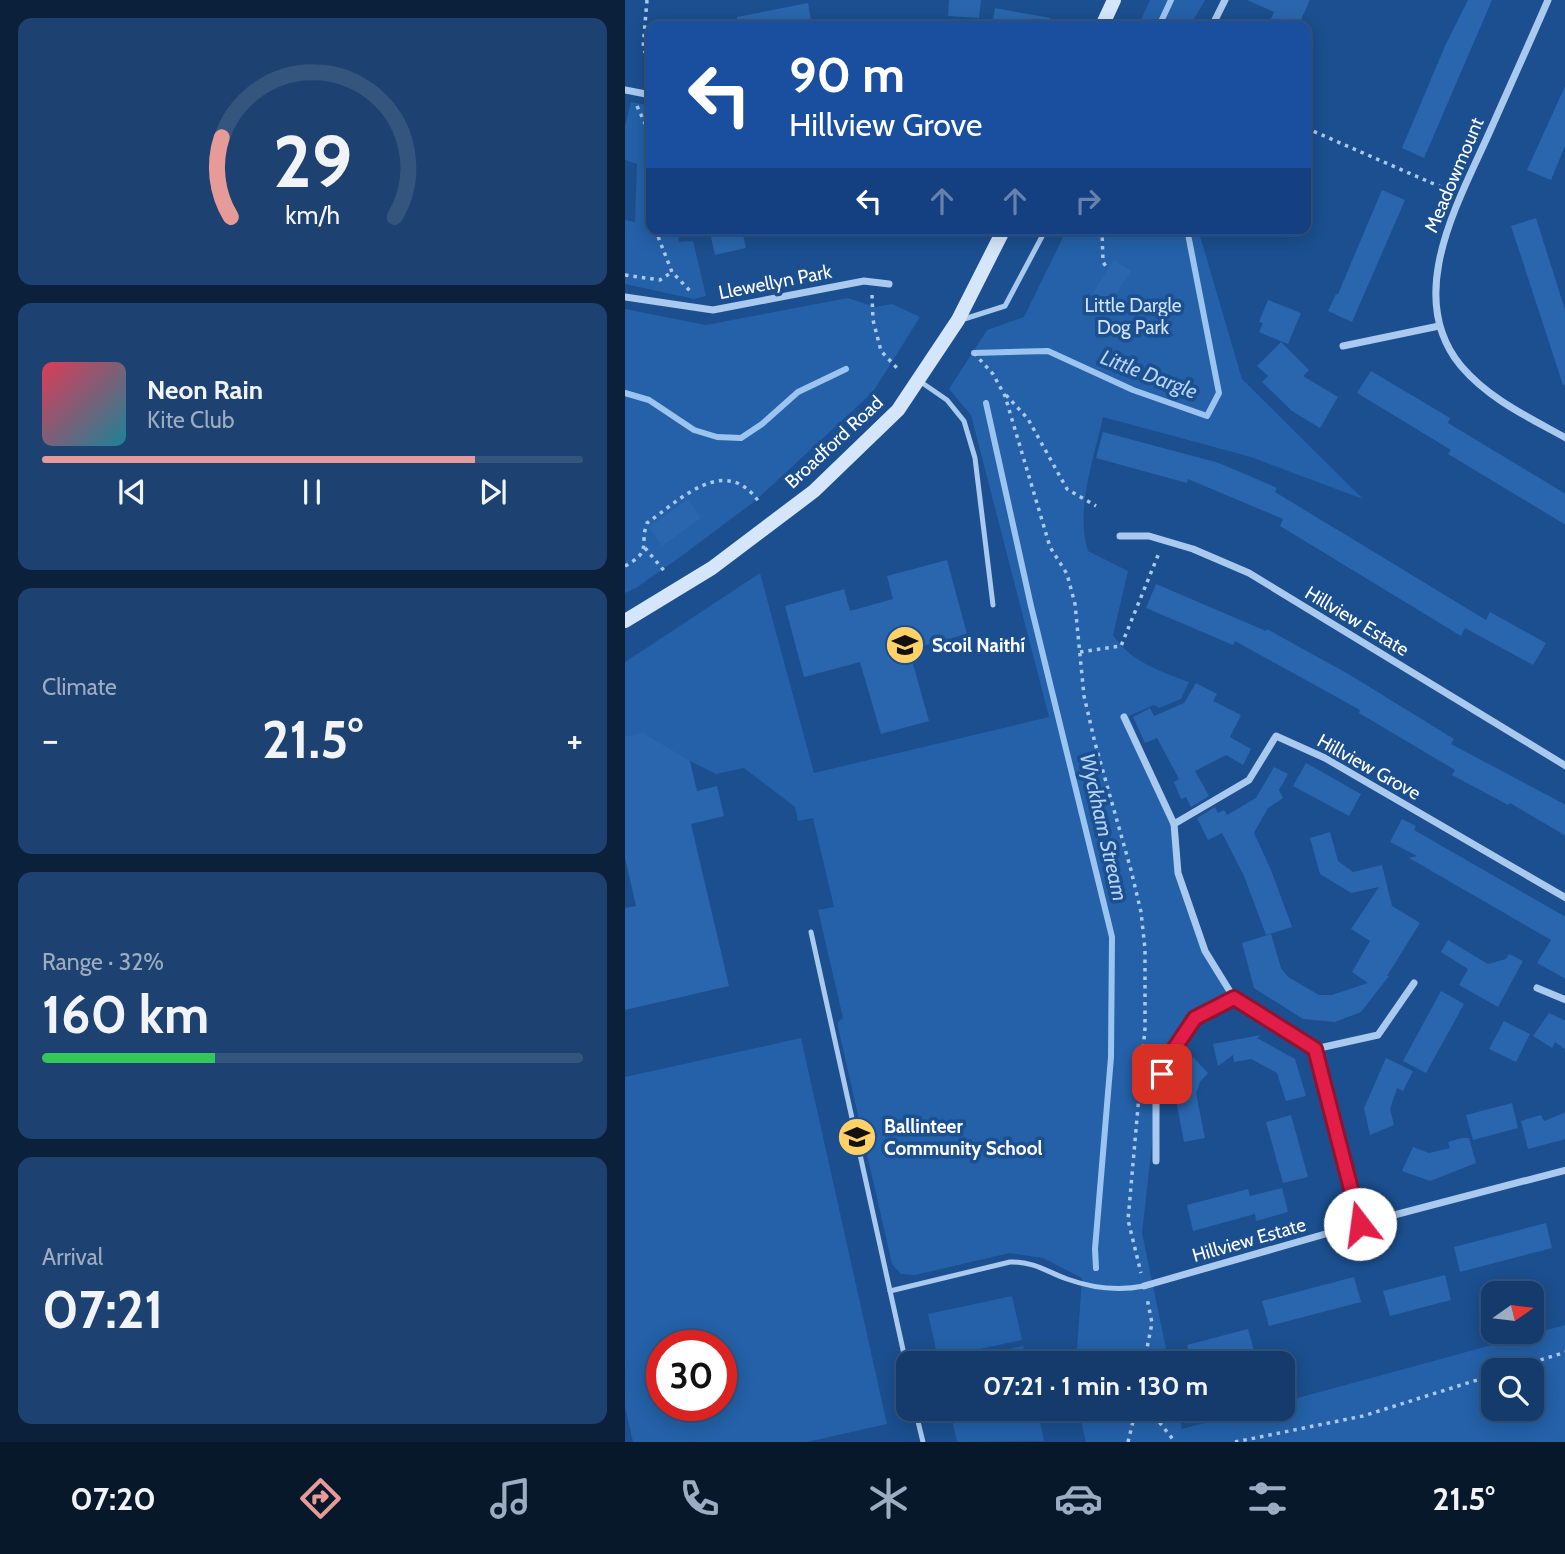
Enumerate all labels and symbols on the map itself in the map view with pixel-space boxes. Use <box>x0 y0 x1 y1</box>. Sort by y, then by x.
street label: Meadowmount <box>1419 114 1489 236</box>
street label: Llewellyn Park <box>717 260 834 304</box>
park label: Little Dargle Dog Park <box>1085 294 1182 339</box>
water label: Little Dargle <box>1097 344 1201 404</box>
street label: Broadford Road <box>780 391 888 493</box>
street label: Hillview Estate <box>1301 581 1413 661</box>
school or university icon: Scoil Naithí <box>884 624 926 666</box>
place label: Scoil Naithí <box>932 634 1026 657</box>
street label: Hillview Grove <box>1313 729 1425 805</box>
water label: Wyckham Stream <box>1075 751 1133 903</box>
pin <box>1132 1044 1192 1104</box>
place label: Ballinteer Community School <box>884 1115 1043 1160</box>
school or university icon: Ballinteer Community School <box>836 1116 878 1158</box>
position arrow <box>1323 1187 1397 1261</box>
street label: Hillview Estate <box>1190 1213 1309 1267</box>
north arrow <box>1481 1281 1544 1344</box>
speed limit sign: 30 <box>646 1330 737 1421</box>

